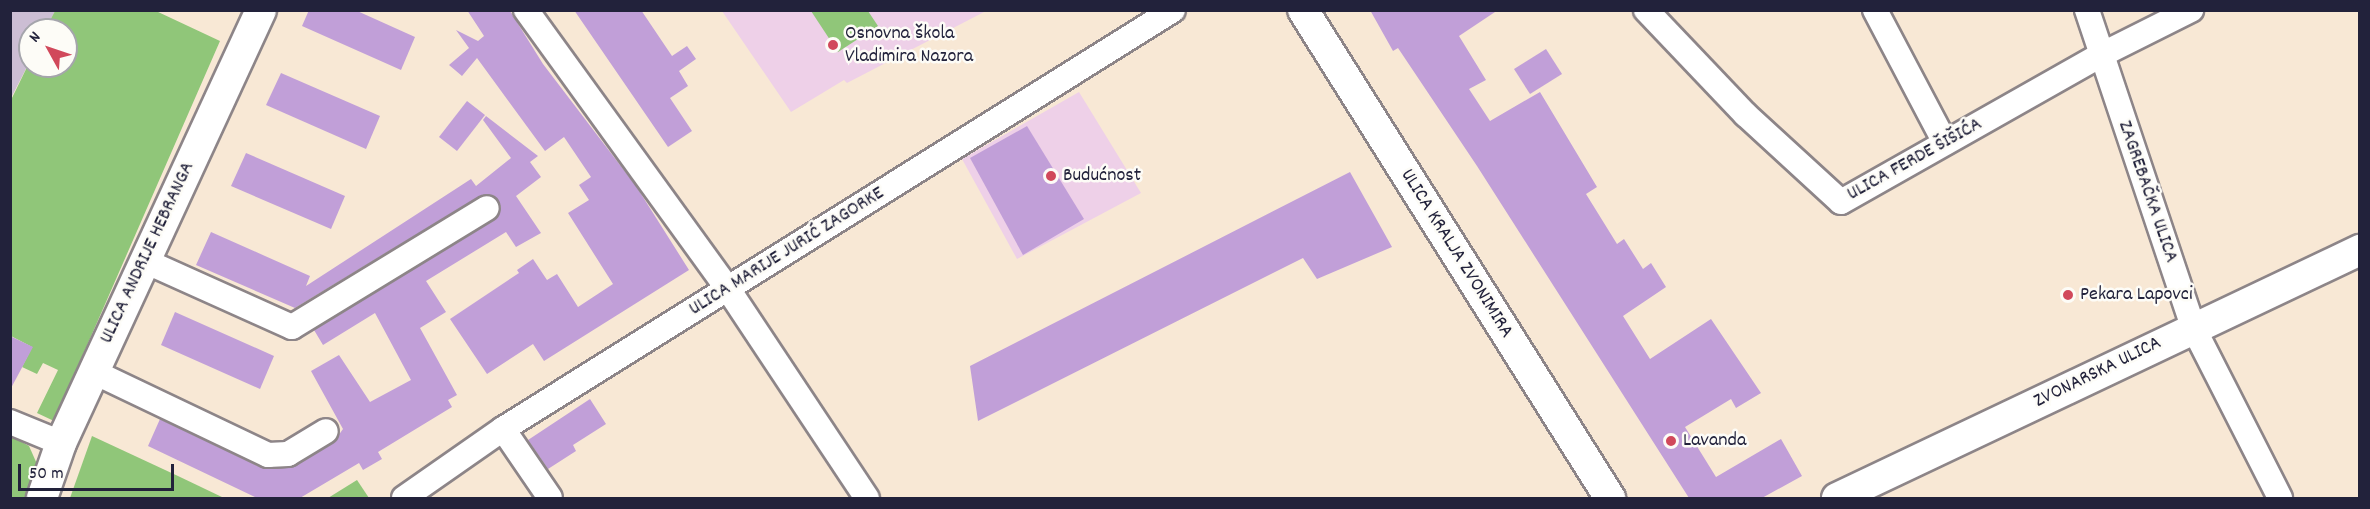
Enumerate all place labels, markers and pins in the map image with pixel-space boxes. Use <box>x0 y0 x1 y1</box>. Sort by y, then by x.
place label: Osnovna škola Vladimira Nazora <box>845 22 973 69</box>
marker: Osnovna škola Vladimira Nazora <box>826 38 840 52</box>
place label: Budućnost <box>1063 164 1141 188</box>
marker: Budućnost <box>1044 169 1058 183</box>
place label: Pekara Lapovci <box>2080 283 2193 307</box>
marker: Pekara Lapovci <box>2061 288 2075 302</box>
place label: Lavanda <box>1683 429 1746 453</box>
marker: Lavanda <box>1664 434 1678 448</box>

